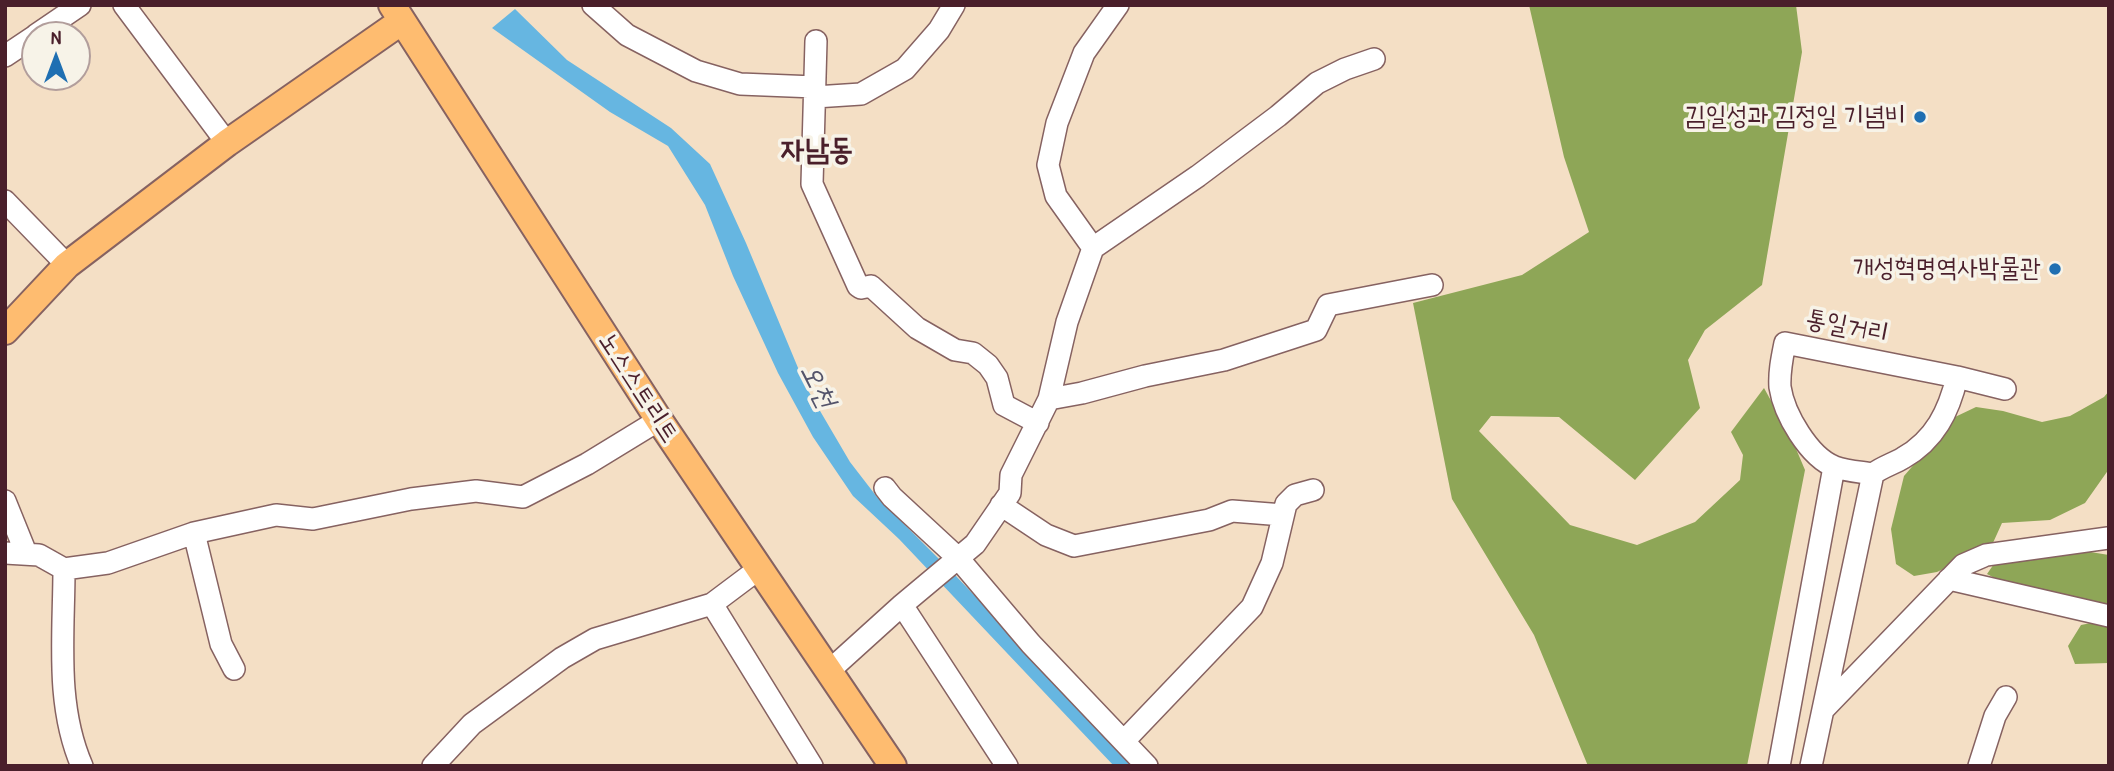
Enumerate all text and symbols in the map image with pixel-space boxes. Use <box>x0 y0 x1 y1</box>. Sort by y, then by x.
north arrow <box>21 21 91 91</box>
text: N <box>51 24 61 50</box>
place label: 김일성과 김정일 기념비 <box>1685 101 1906 133</box>
marker: 김일성과 김정일 기념비 <box>1912 109 1928 125</box>
district label: 자남동 <box>781 133 853 169</box>
place label: 개성혁명역사박물관 <box>1853 253 2041 285</box>
marker: 개성혁명역사박물관 <box>2047 261 2063 277</box>
street label: 통일거리 <box>1803 304 1891 350</box>
street label: 노스스트리트 <box>591 327 685 449</box>
water label: 오천 <box>792 358 842 414</box>

